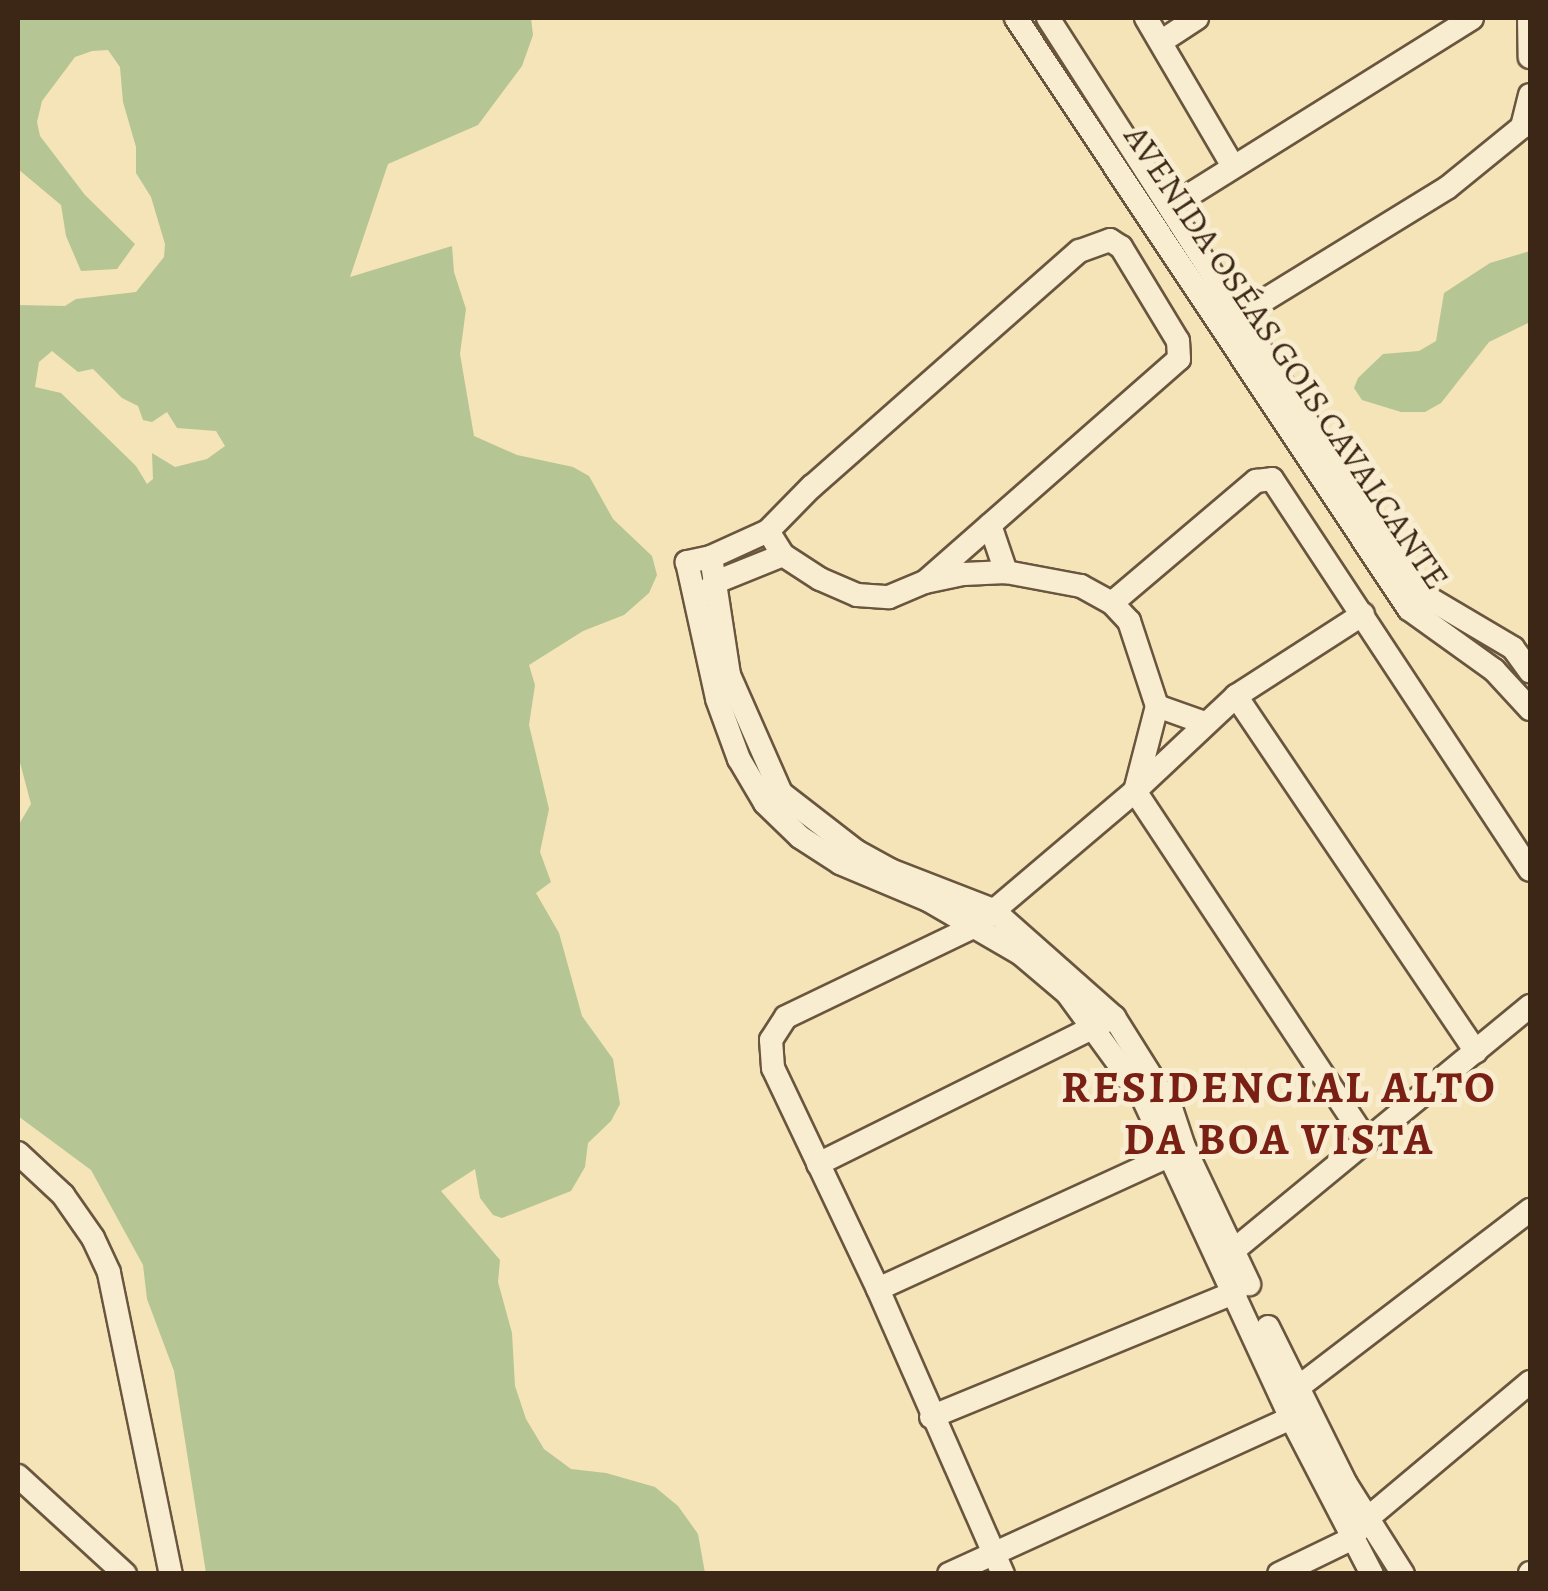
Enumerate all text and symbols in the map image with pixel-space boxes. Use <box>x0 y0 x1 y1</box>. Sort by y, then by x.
street label: AVENIDA OSÉAS GOIS CAVALCANTE <box>1116 117 1458 597</box>
district label: RESIDENCIAL ALTO DA BOA VISTA <box>1061 1061 1497 1167</box>

